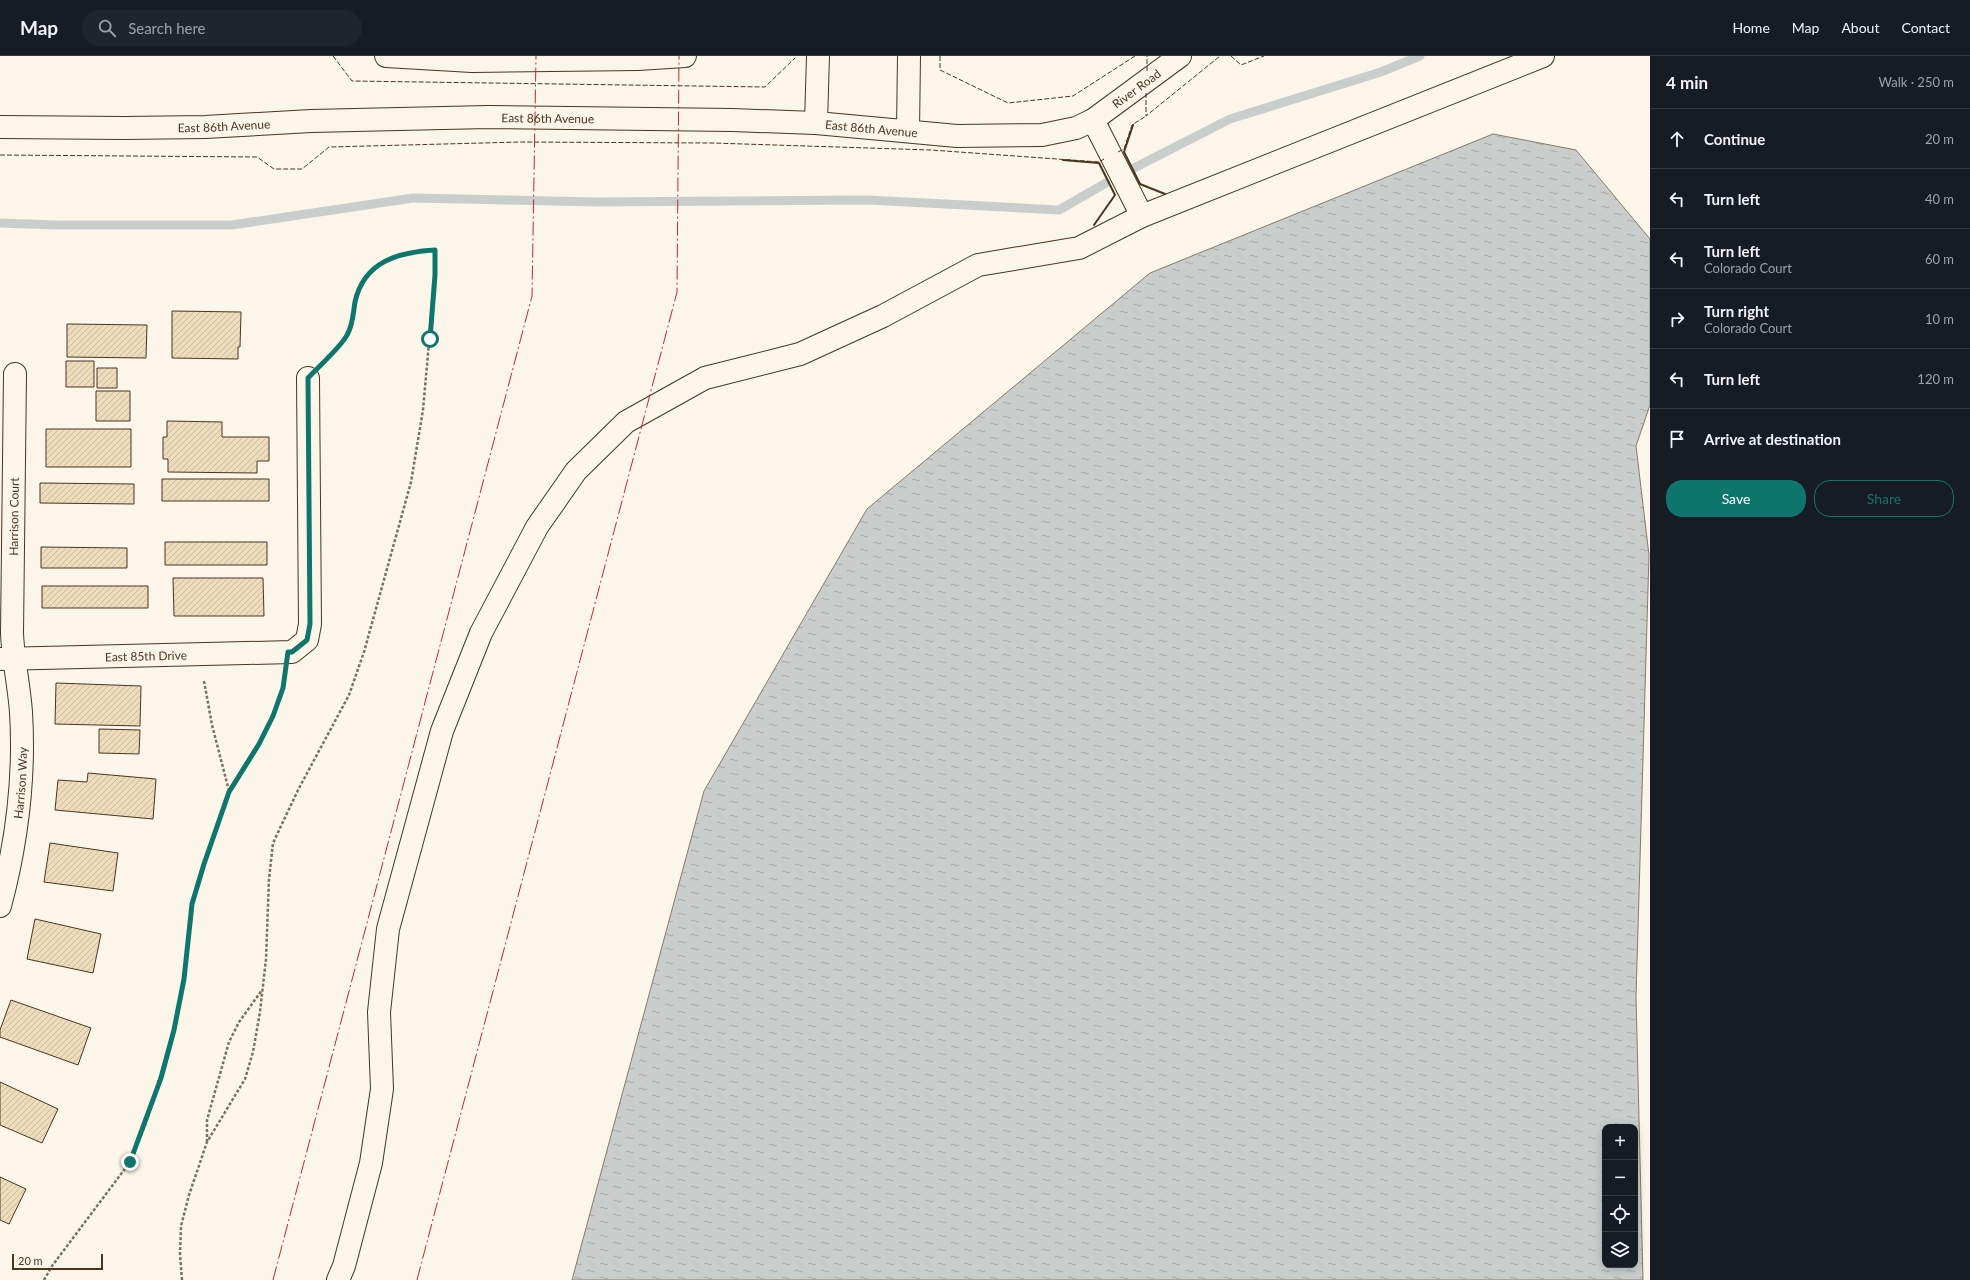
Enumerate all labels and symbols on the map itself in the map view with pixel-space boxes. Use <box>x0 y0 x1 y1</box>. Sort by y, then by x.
street label: River Road <box>1109 65 1163 111</box>
street label: East 86th Avenue <box>501 110 594 126</box>
street label: East 86th Avenue <box>177 116 271 135</box>
street label: East 86th Avenue <box>825 116 918 140</box>
route start <box>421 330 439 348</box>
street label: Harrison Court <box>5 476 21 556</box>
street label: East 85th Drive <box>105 647 187 664</box>
street label: Harrison Way <box>10 746 30 820</box>
route end <box>121 1153 139 1171</box>
scale bar <box>12 1252 103 1271</box>

